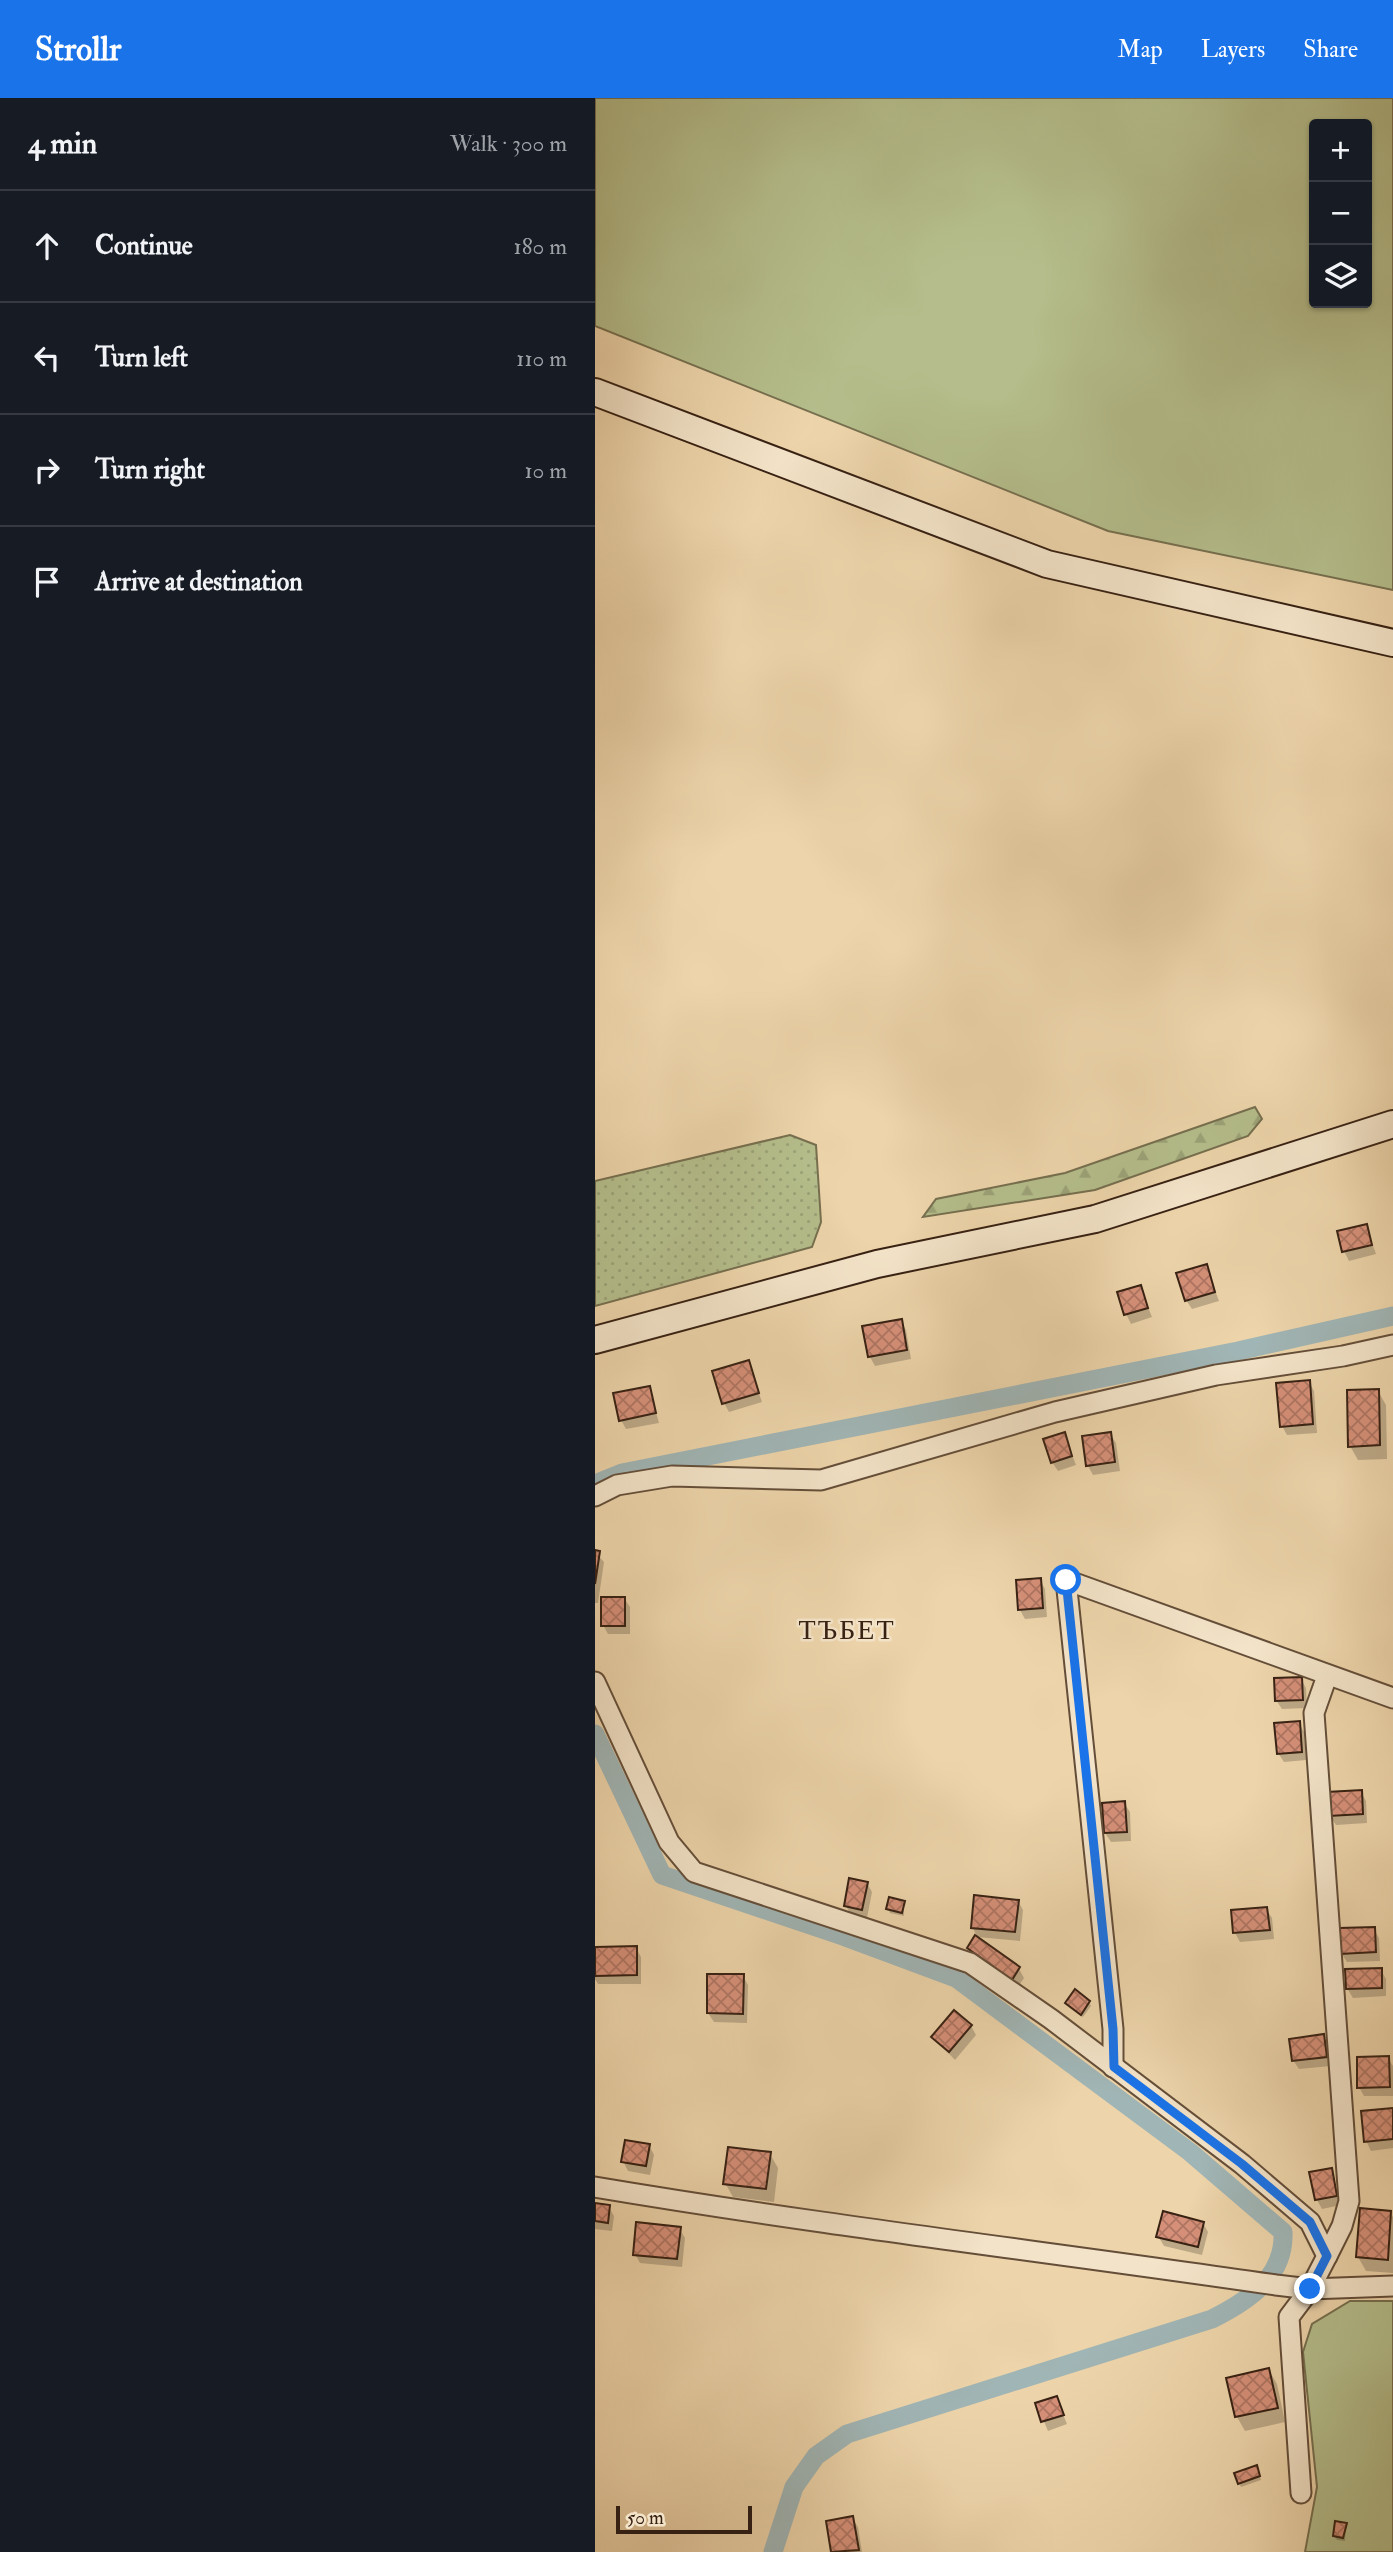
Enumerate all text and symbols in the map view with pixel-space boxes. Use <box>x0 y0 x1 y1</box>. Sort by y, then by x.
text: Strollr <box>35 29 121 70</box>
text: Map <box>1118 34 1163 65</box>
text: Layers <box>1201 34 1265 65</box>
text: Share <box>1303 34 1358 65</box>
map controls <box>1309 119 1372 308</box>
button: + <box>1309 119 1372 182</box>
text: 4 min <box>28 125 97 162</box>
text: Walk · 300 m <box>450 129 567 158</box>
button: − <box>1309 182 1372 245</box>
icon: ahead <box>28 227 66 265</box>
text: Continue <box>95 230 193 262</box>
text: 180 m <box>514 232 567 261</box>
button: layers <box>1309 245 1372 308</box>
icon: left <box>28 339 66 377</box>
text: Turn left <box>95 342 188 374</box>
text: 110 m <box>516 344 567 373</box>
icon: right <box>28 451 66 489</box>
text: Turn right <box>95 454 205 486</box>
text: 10 m <box>524 456 567 485</box>
icon: arrive <box>28 563 66 601</box>
text: Arrive at destination <box>95 566 303 598</box>
route start <box>1050 1564 1081 1595</box>
district label: ТЪБЕТ <box>798 1613 896 1648</box>
route end <box>1294 2273 1325 2304</box>
scale bar <box>616 2503 753 2535</box>
text: 50 m <box>627 2506 664 2530</box>

